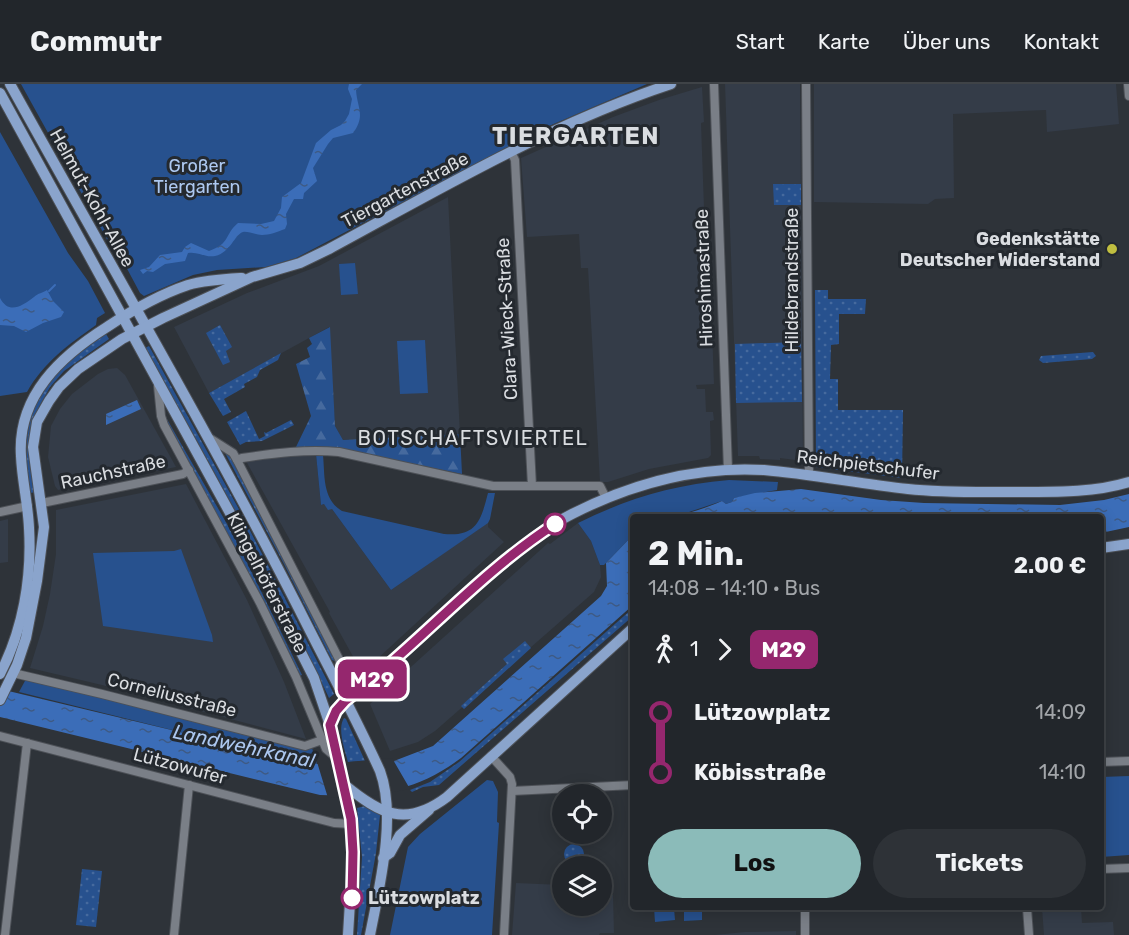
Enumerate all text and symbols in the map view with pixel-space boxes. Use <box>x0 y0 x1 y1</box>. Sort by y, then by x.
text: Commutr <box>30 25 162 58</box>
text: Start <box>736 29 785 54</box>
text: Karte <box>818 29 870 54</box>
text: Über uns <box>903 29 991 54</box>
text: Kontakt <box>1024 29 1099 54</box>
district label: TIERGARTEN <box>492 122 660 150</box>
street label: Helmut-Kohl-Allee <box>45 125 139 271</box>
street label: Tiergartenstraße <box>338 147 472 233</box>
park label: Großer Tiergarten <box>153 155 241 198</box>
street label: Hildebrandstraße <box>781 208 803 352</box>
street label: Hiroshimastraße <box>691 209 717 347</box>
place label: Gedenkstätte Deutscher Widerstand <box>900 228 1100 271</box>
street label: Clara-Wieck-Straße <box>492 237 522 401</box>
marker: Gedenkstätte Deutscher Widerstand <box>1105 242 1119 256</box>
district label: BOTSCHAFTSVIERTEL <box>358 426 588 450</box>
street label: Reichpietschufer <box>795 445 941 485</box>
street label: Rauchstraße <box>58 450 168 494</box>
street label: Klingelhöferstraße <box>222 509 312 657</box>
unlabelled marker <box>544 513 566 535</box>
text: 2 Min. <box>648 534 744 573</box>
text: 2.00 € <box>1014 552 1086 579</box>
text: 14:08 – 14:10 · Bus <box>648 576 820 600</box>
icon: walk <box>648 633 681 666</box>
icon: forward <box>708 633 741 666</box>
text: 1 <box>690 637 699 661</box>
text: M29 <box>762 637 806 662</box>
line badge: M29 <box>338 660 406 698</box>
text: M29 <box>350 667 394 692</box>
street label: Corneliusstraße <box>105 668 239 722</box>
text: Lützowplatz <box>694 699 830 726</box>
text: 14:09 <box>1035 700 1086 724</box>
water label: Landwehrkanal <box>171 719 318 773</box>
street label: Lützowufer <box>131 743 229 789</box>
text: Köbisstraße <box>694 759 826 786</box>
text: 14:10 <box>1039 760 1086 784</box>
map controls <box>552 784 612 916</box>
button: locate <box>552 784 612 844</box>
button: Los <box>648 829 861 898</box>
button: Tickets <box>873 829 1086 898</box>
button: layers <box>552 856 612 916</box>
marker: Lützowplatz <box>341 887 363 909</box>
place label: Lützowplatz <box>368 887 480 909</box>

